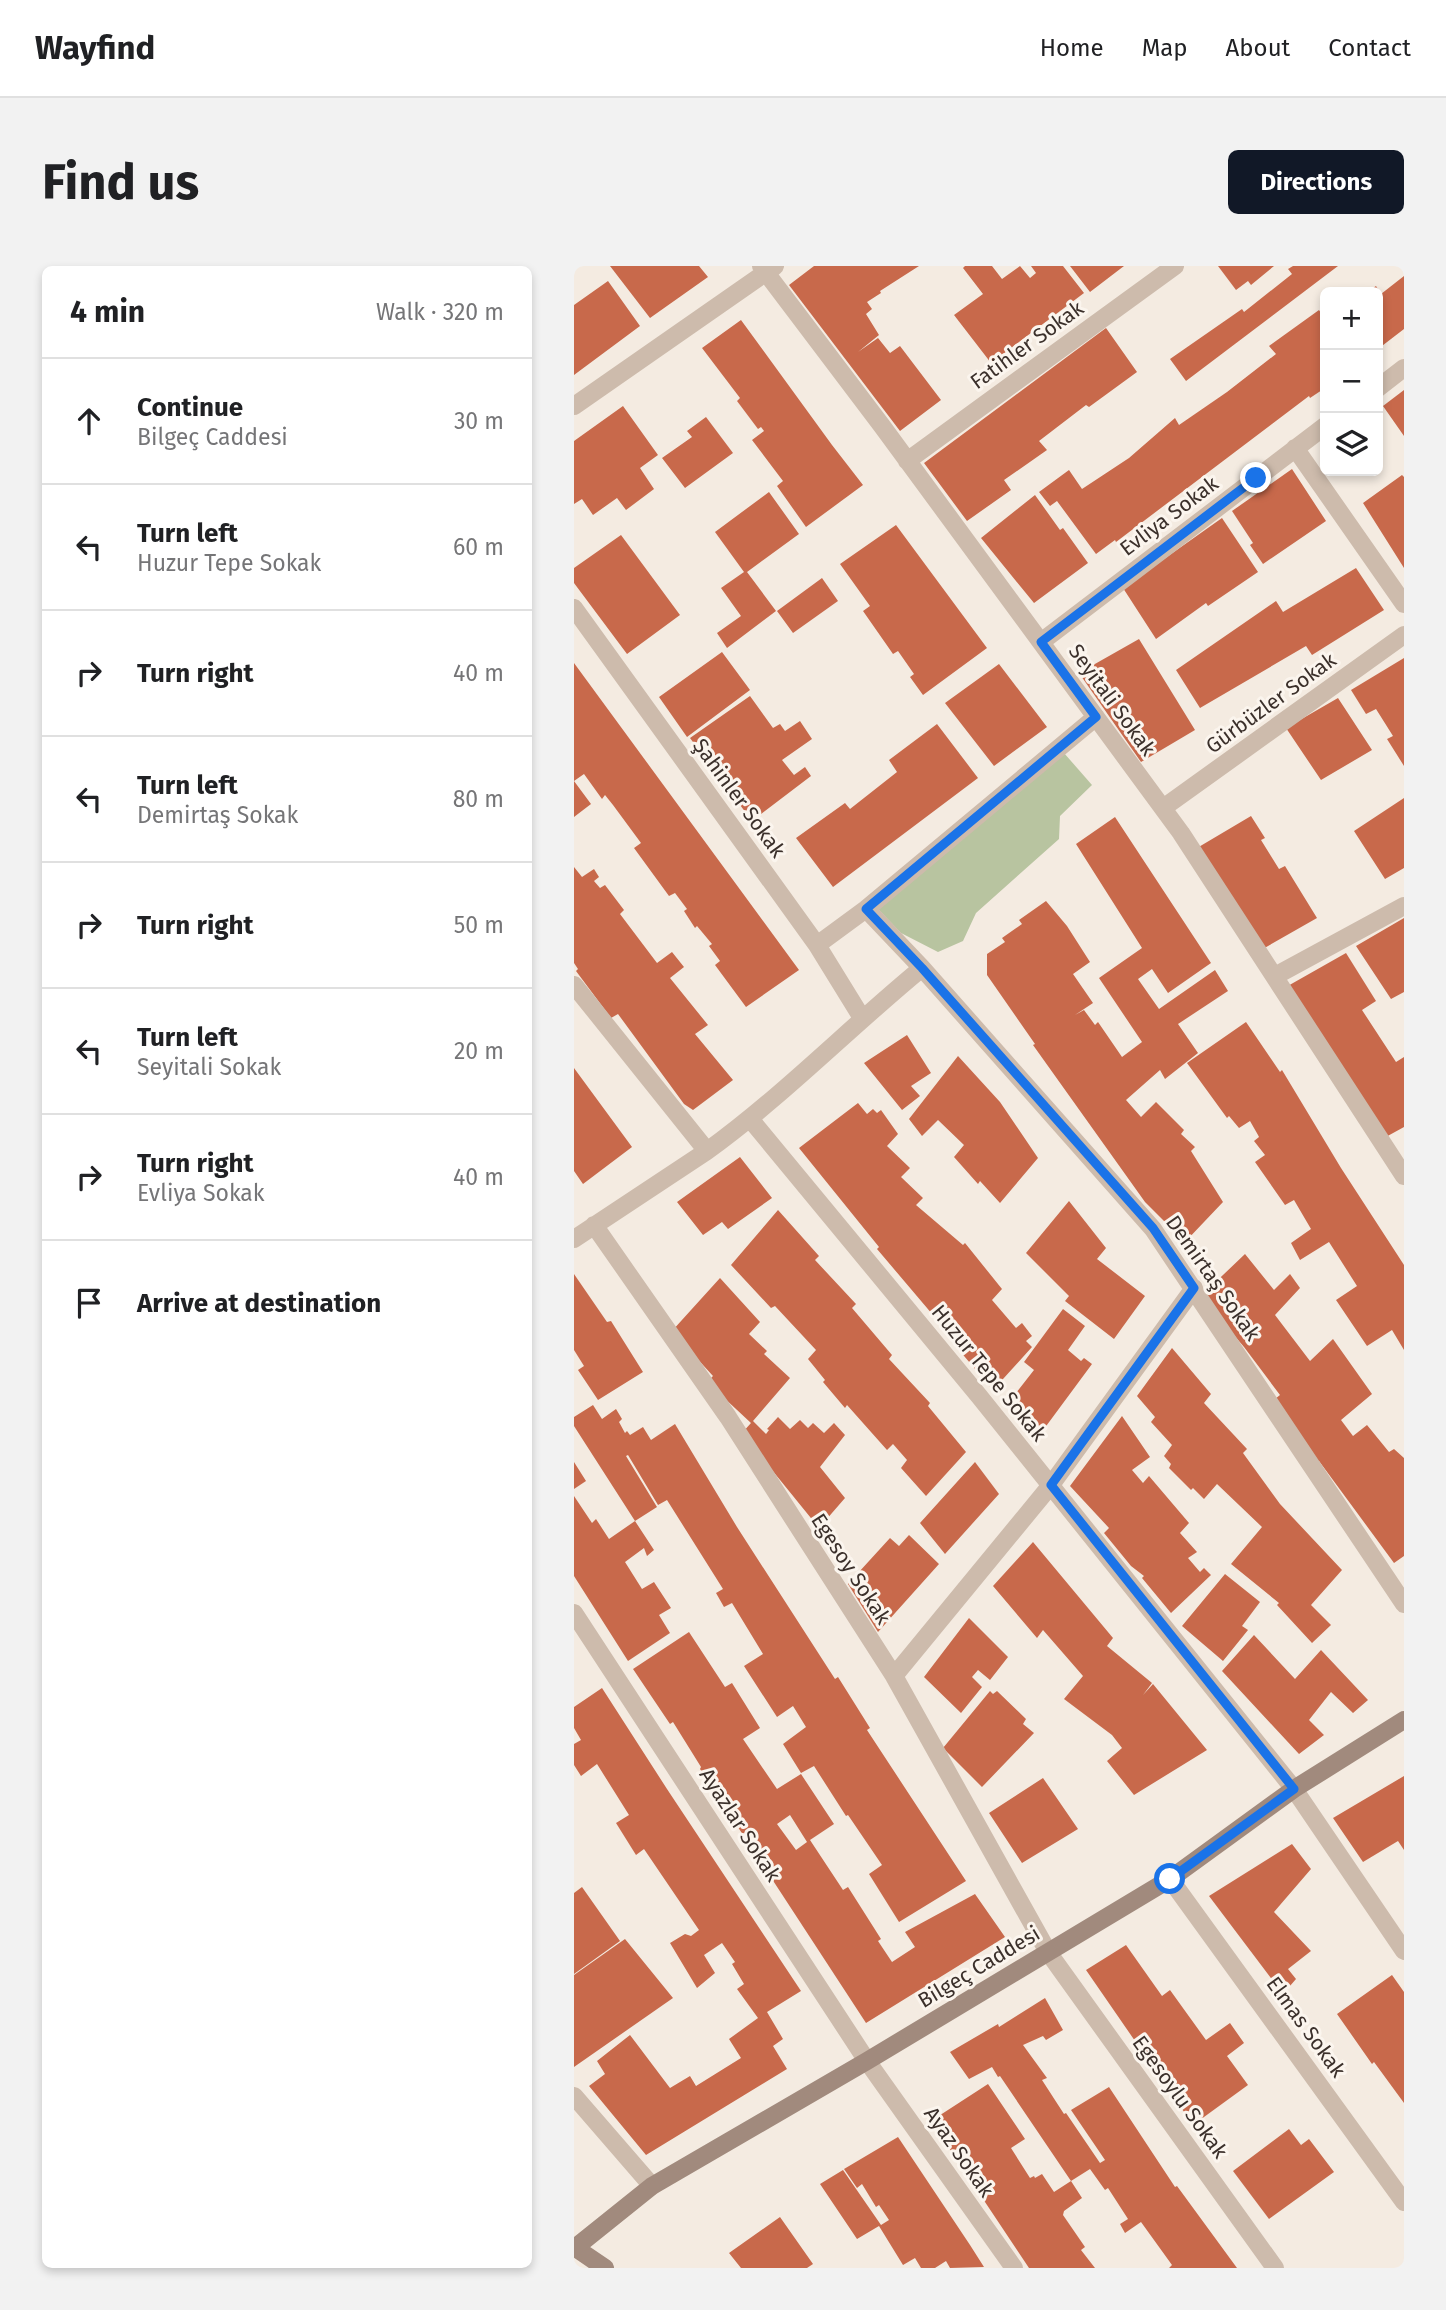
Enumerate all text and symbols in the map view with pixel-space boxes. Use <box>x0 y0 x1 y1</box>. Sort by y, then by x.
text: Wayfind <box>35 28 155 68</box>
text: Home <box>1040 34 1104 62</box>
text: Map <box>1142 34 1188 62</box>
text: About <box>1226 34 1290 62</box>
text: Contact <box>1328 34 1411 62</box>
button: Directions <box>1228 150 1404 214</box>
text: Find us <box>42 153 199 212</box>
map controls <box>1320 287 1383 476</box>
button: + <box>1320 287 1383 350</box>
text: 4 min <box>70 294 145 330</box>
street label: Fatihler Sokak <box>965 295 1089 395</box>
text: Walk · 320 m <box>376 298 504 326</box>
button: − <box>1320 350 1383 413</box>
text: Continue <box>137 392 243 423</box>
icon: ahead <box>70 402 108 440</box>
text: 30 m <box>454 407 504 435</box>
button: layers <box>1320 413 1383 476</box>
text: Bilgeç Caddesi <box>137 423 288 451</box>
route end <box>1240 462 1271 493</box>
street label: Evliya Sokak <box>1115 470 1224 561</box>
text: Turn left <box>137 518 238 549</box>
icon: left <box>70 528 108 566</box>
text: 60 m <box>453 533 504 561</box>
text: Huzur Tepe Sokak <box>137 549 321 577</box>
street label: Seyitali Sokak <box>1063 639 1161 761</box>
street label: Gürbüzler Sokak <box>1201 647 1342 759</box>
icon: right <box>70 654 108 692</box>
text: Turn right <box>137 658 254 689</box>
text: 40 m <box>453 659 504 687</box>
street label: Şahinler Sokak <box>687 733 791 863</box>
text: Turn left <box>137 770 238 801</box>
icon: left <box>70 780 108 818</box>
text: 80 m <box>453 785 504 813</box>
text: Demirtaş Sokak <box>137 801 298 829</box>
icon: right <box>70 906 108 944</box>
text: Turn right <box>137 910 254 941</box>
text: 50 m <box>454 911 504 939</box>
text: Turn left <box>137 1022 238 1053</box>
icon: left <box>70 1032 108 1070</box>
text: 20 m <box>454 1037 504 1065</box>
text: Seyitali Sokak <box>137 1053 281 1081</box>
text: Turn right <box>137 1148 254 1179</box>
icon: right <box>70 1158 108 1196</box>
text: 40 m <box>453 1163 504 1191</box>
text: Evliya Sokak <box>137 1179 265 1207</box>
street label: Demirtaş Sokak <box>1160 1210 1266 1346</box>
icon: arrive <box>70 1284 108 1322</box>
text: Arrive at destination <box>137 1288 381 1319</box>
street label: Huzur Tepe Sokak <box>926 1299 1052 1447</box>
street label: Egesoy Sokak <box>805 1509 897 1630</box>
street label: Ayazlar Sokak <box>694 1763 786 1887</box>
route start <box>1154 1863 1185 1894</box>
street label: Bilgeç Caddesi <box>913 1920 1045 2014</box>
street label: Elmas Sokak <box>1261 1972 1351 2083</box>
street label: Egesoylu Sokak <box>1127 2031 1233 2164</box>
street label: Ayaz Sokak <box>918 2102 1000 2202</box>

